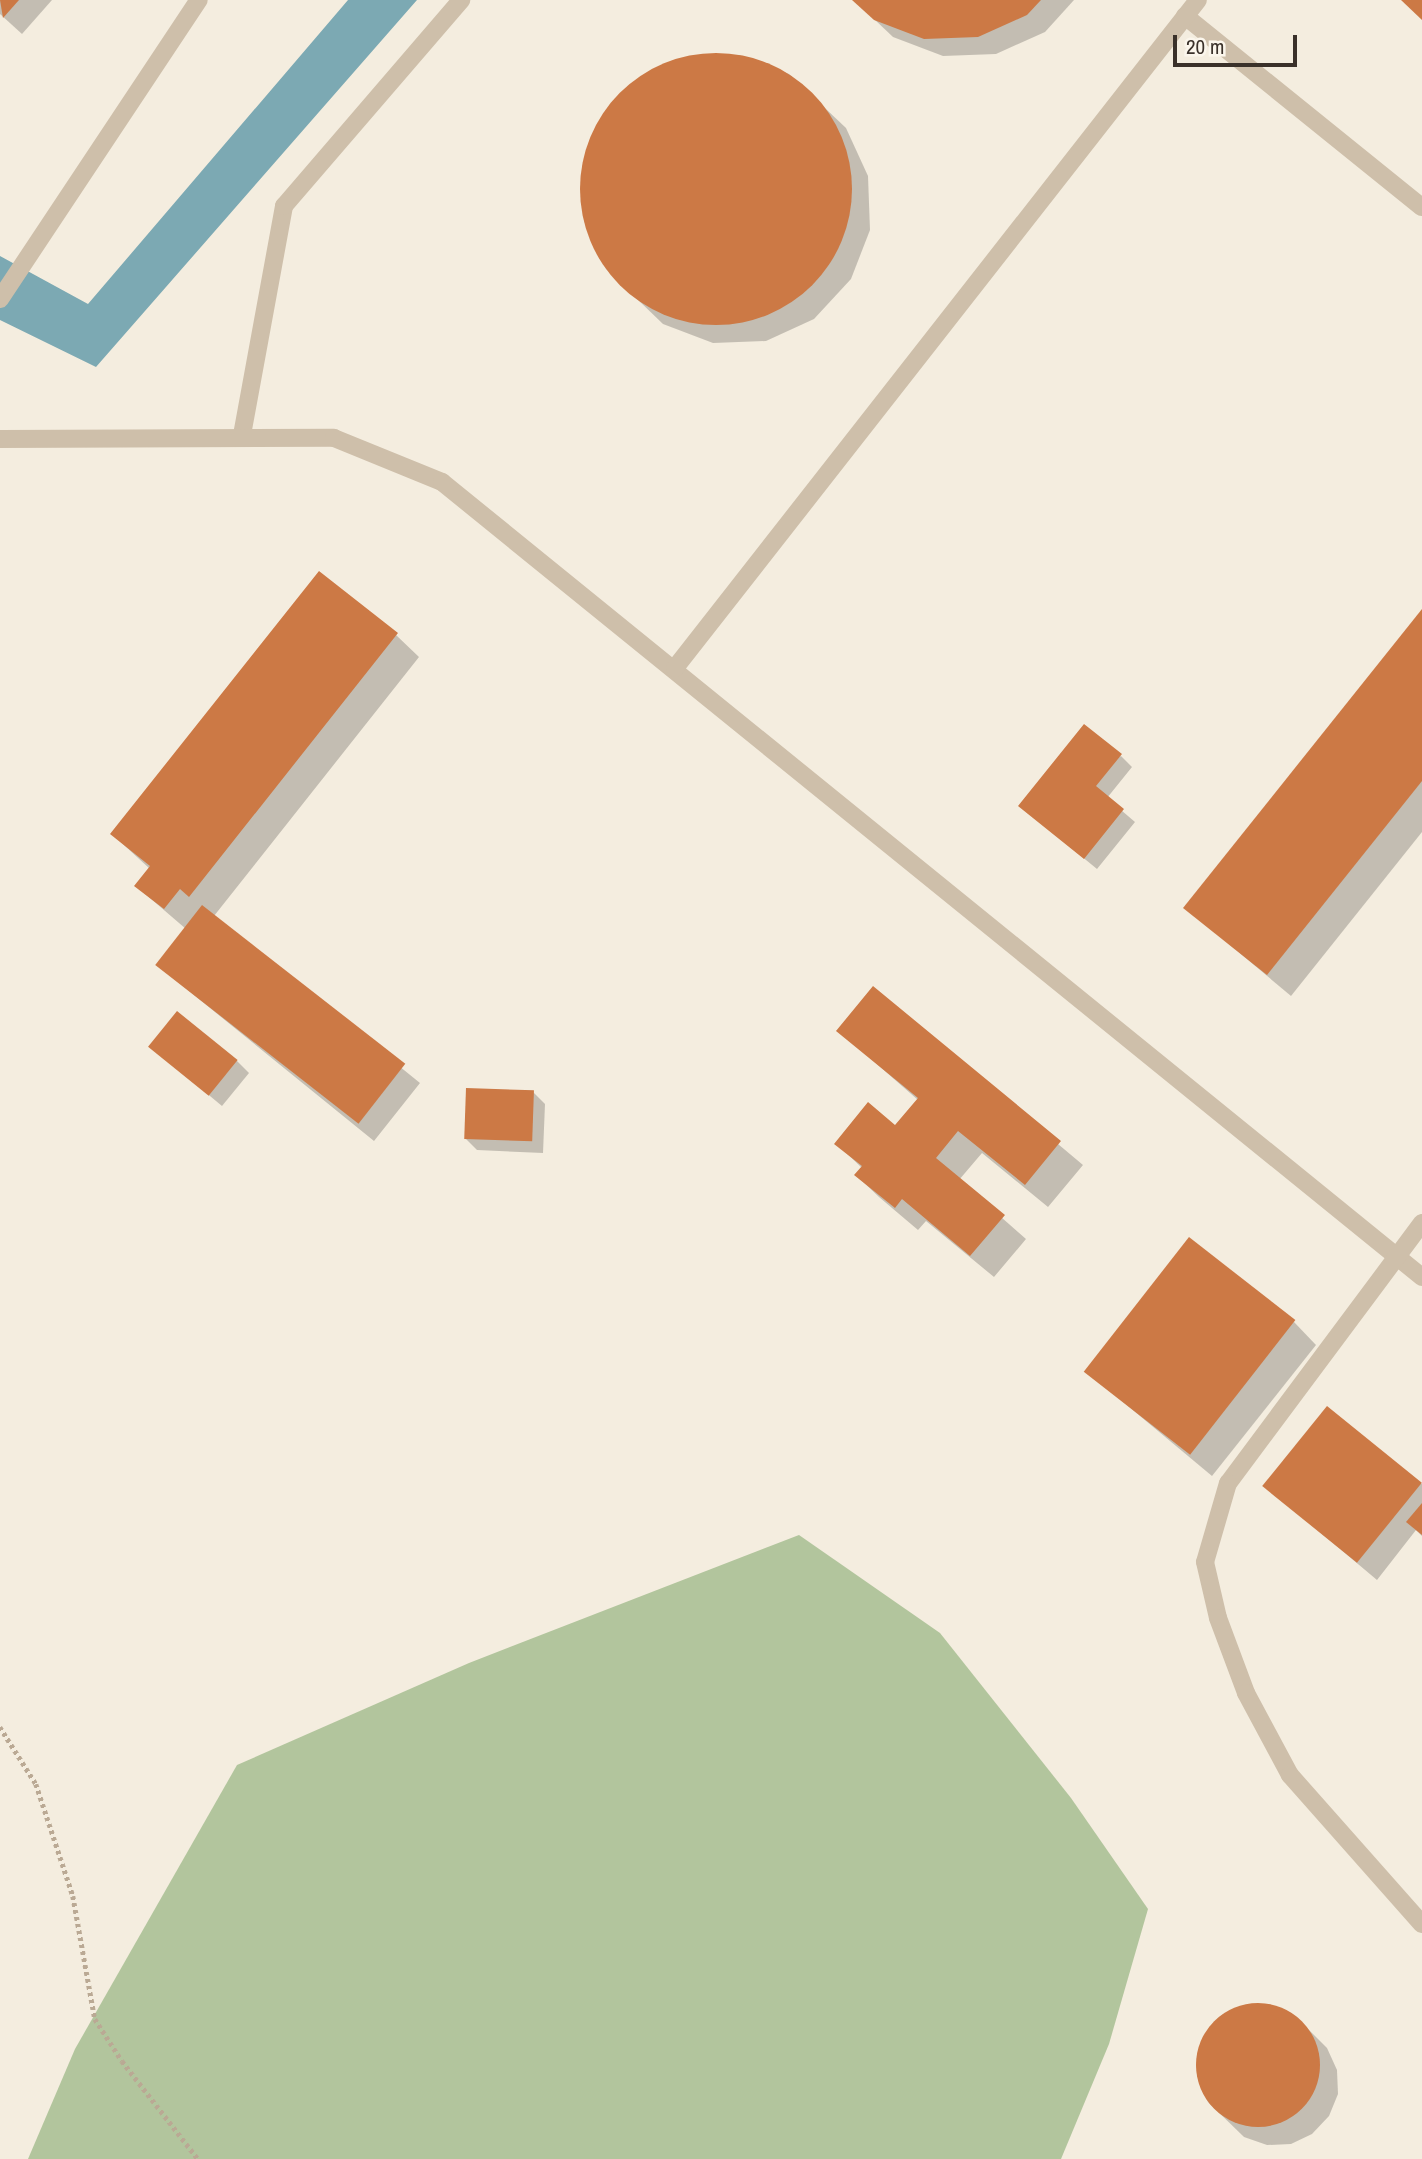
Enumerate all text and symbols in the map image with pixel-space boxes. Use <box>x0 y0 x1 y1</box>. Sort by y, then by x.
scale bar <box>1177 21 1301 65</box>
text: 20 m <box>1186 32 1224 61</box>

